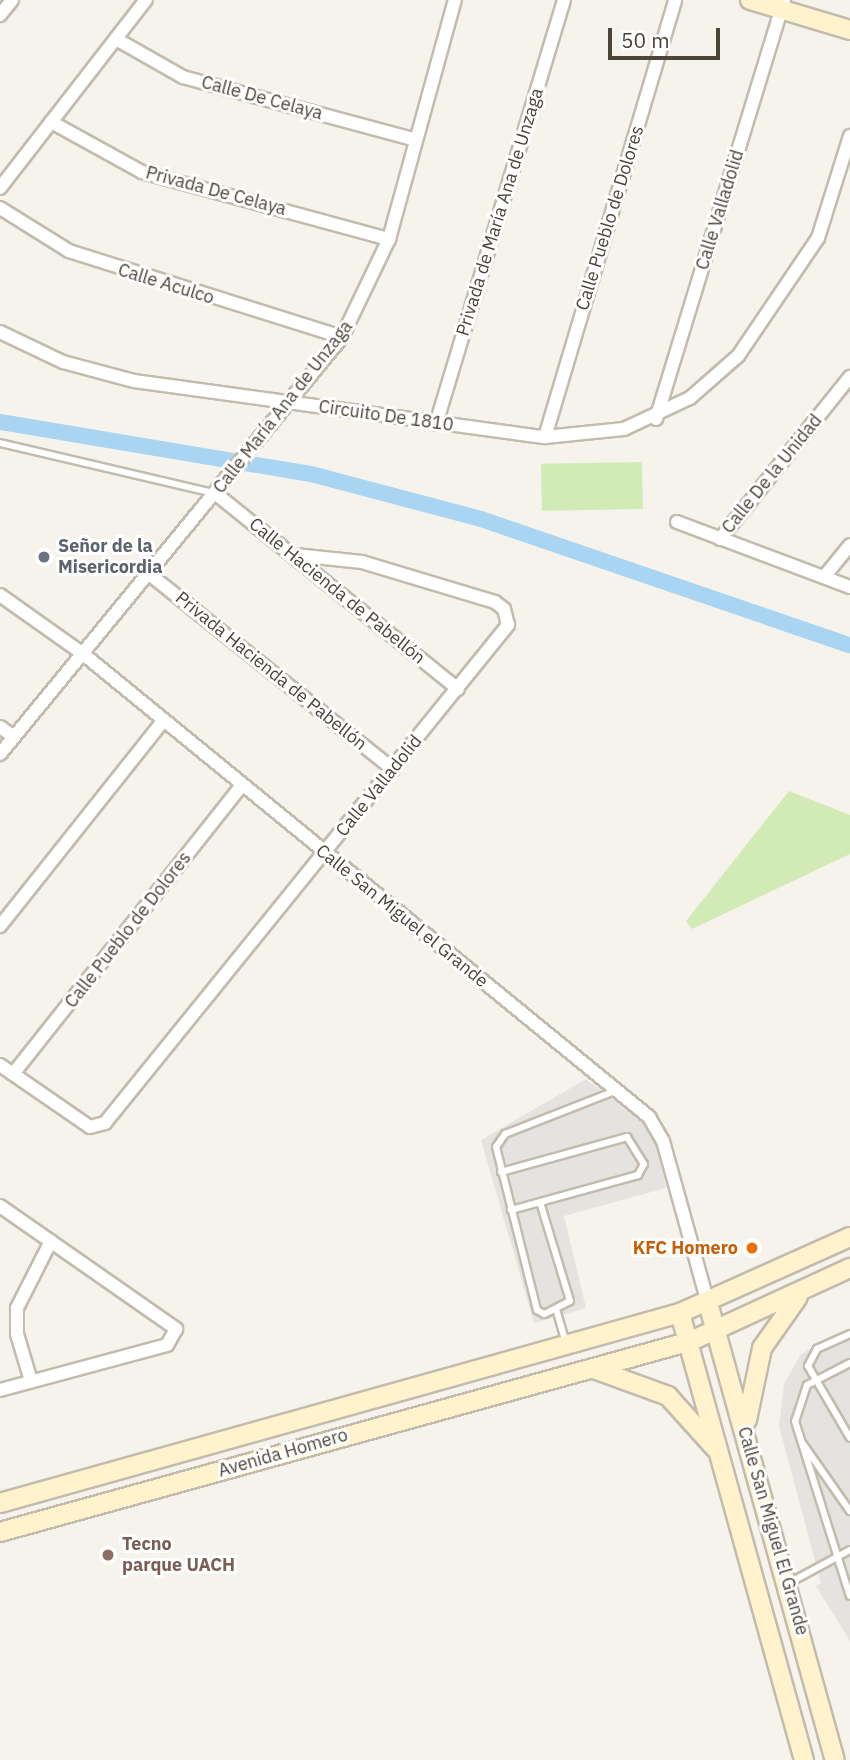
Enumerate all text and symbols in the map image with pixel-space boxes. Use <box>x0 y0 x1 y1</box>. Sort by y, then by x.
scale bar <box>612 14 724 58</box>
text: 50 m <box>621 26 670 54</box>
street label: Calle De Celaya <box>199 71 325 125</box>
street label: Privada de María Ana de Unzaga <box>452 86 548 338</box>
street label: Calle Pueblo de Dolores <box>572 123 648 313</box>
street label: Calle Valladolid <box>691 147 749 273</box>
street label: Privada De Celaya <box>143 162 289 220</box>
street label: Calle Aculco <box>115 259 217 309</box>
street label: Calle María Ana de Unzaga <box>209 316 357 498</box>
street label: Circuito De 1810 <box>317 396 455 436</box>
street label: Calle De la Unidad <box>717 410 827 538</box>
street label: Calle Hacienda de Pabellón <box>245 513 429 669</box>
place label: Señor de la Misericordia <box>58 536 162 578</box>
marker: Señor de la Misericordia <box>36 549 52 565</box>
street label: Privada Hacienda de Pabellón <box>171 587 371 755</box>
street label: Calle Valladolid <box>331 731 427 841</box>
street label: Calle San Miguel el Grande <box>312 840 492 992</box>
street label: Calle Pueblo de Dolores <box>60 848 196 1012</box>
place label: KFC Homero <box>633 1237 738 1259</box>
marker: KFC Homero <box>744 1240 760 1256</box>
street label: Avenida Homero <box>216 1424 350 1482</box>
street label: Calle San Miguel El Grande <box>733 1424 813 1638</box>
place label: Tecno parque UACH <box>122 1534 235 1576</box>
marker: Tecno parque UACH <box>100 1547 116 1563</box>

